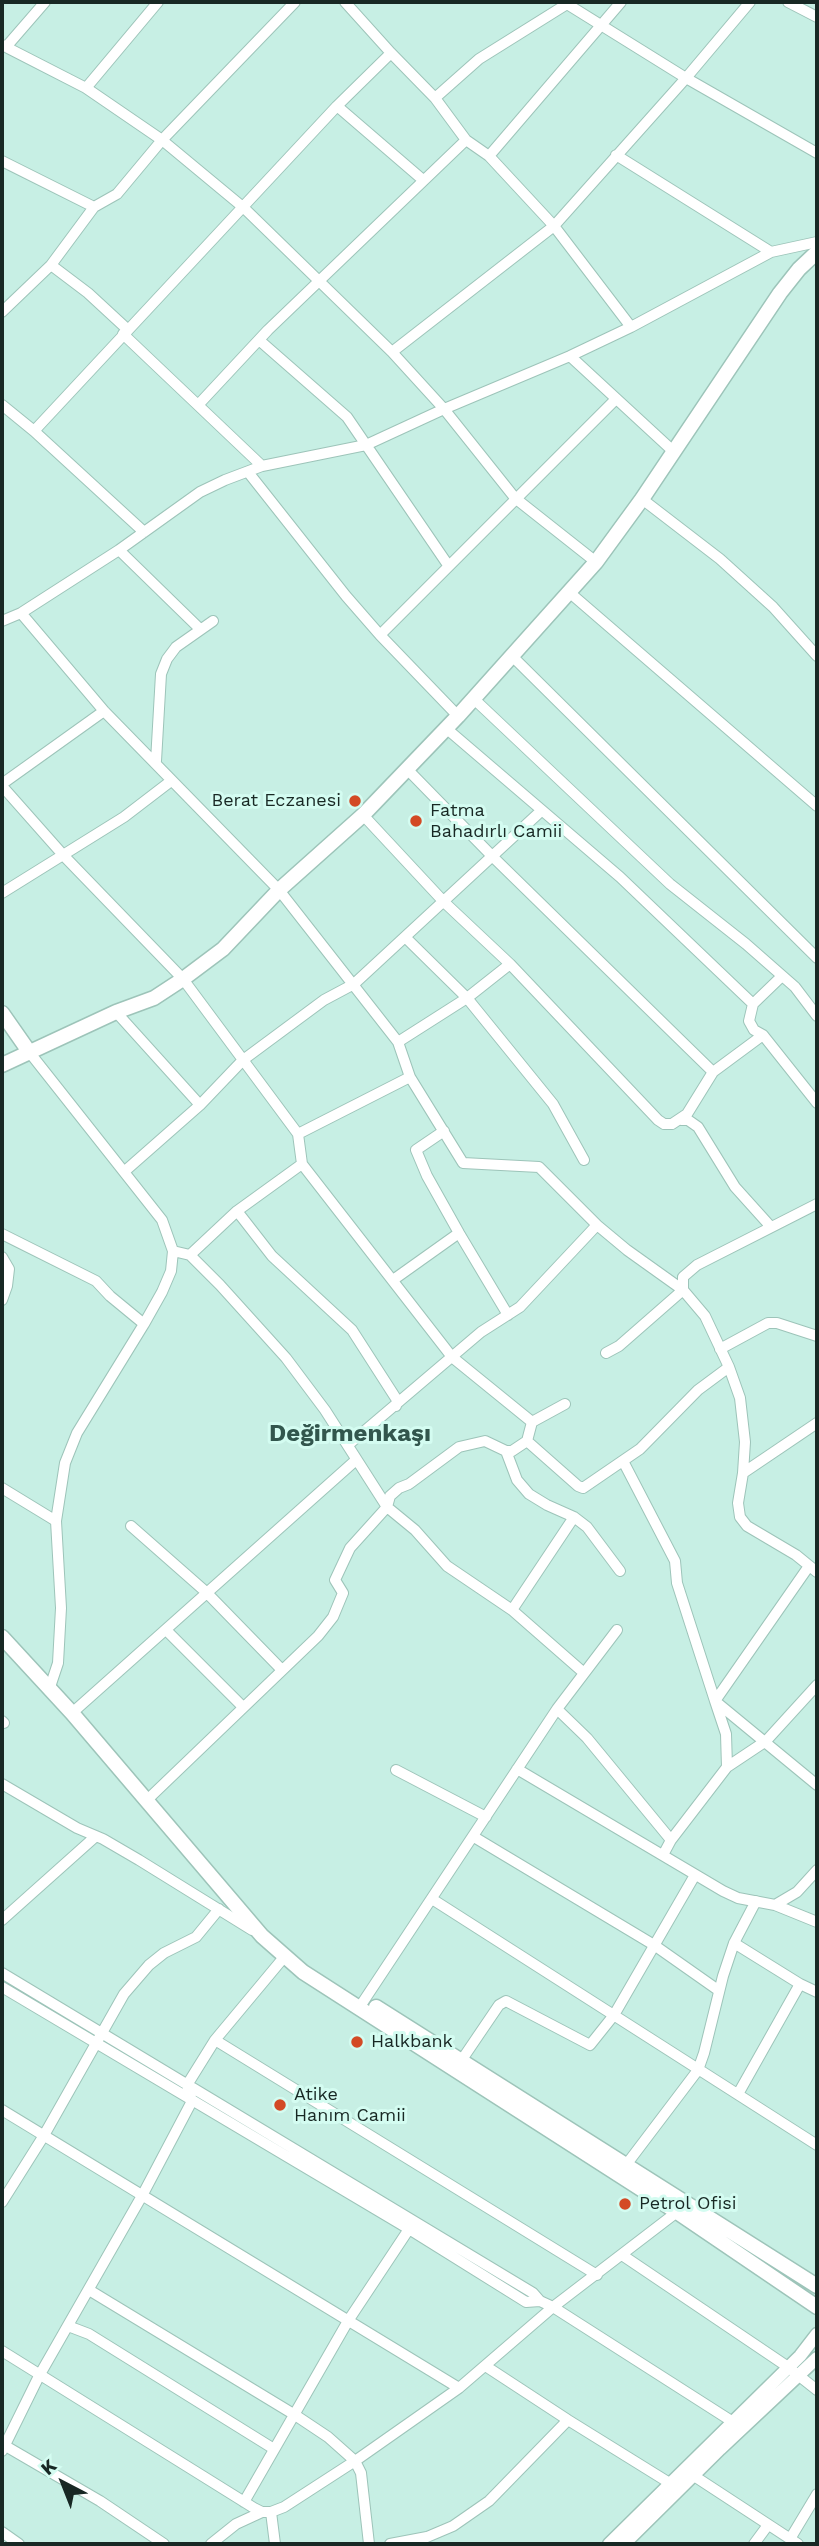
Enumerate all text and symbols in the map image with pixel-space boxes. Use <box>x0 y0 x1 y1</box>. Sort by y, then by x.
place label: Berat Eczanesi <box>211 790 341 812</box>
marker: Berat Eczanesi <box>347 793 363 809</box>
place label: Fatma Bahadırlı Camii <box>430 800 562 842</box>
marker: Fatma Bahadırlı Camii <box>408 813 424 829</box>
district label: Değirmenkaşı <box>269 1420 431 1448</box>
place label: Halkbank <box>371 2031 453 2053</box>
marker: Halkbank <box>349 2034 365 2050</box>
place label: Atike Hanım Camii <box>294 2084 406 2126</box>
marker: Atike Hanım Camii <box>272 2097 288 2113</box>
place label: Petrol Ofisi <box>639 2193 737 2215</box>
marker: Petrol Ofisi <box>617 2196 633 2212</box>
north arrow <box>28 2448 98 2518</box>
text: K <box>36 2454 61 2480</box>

